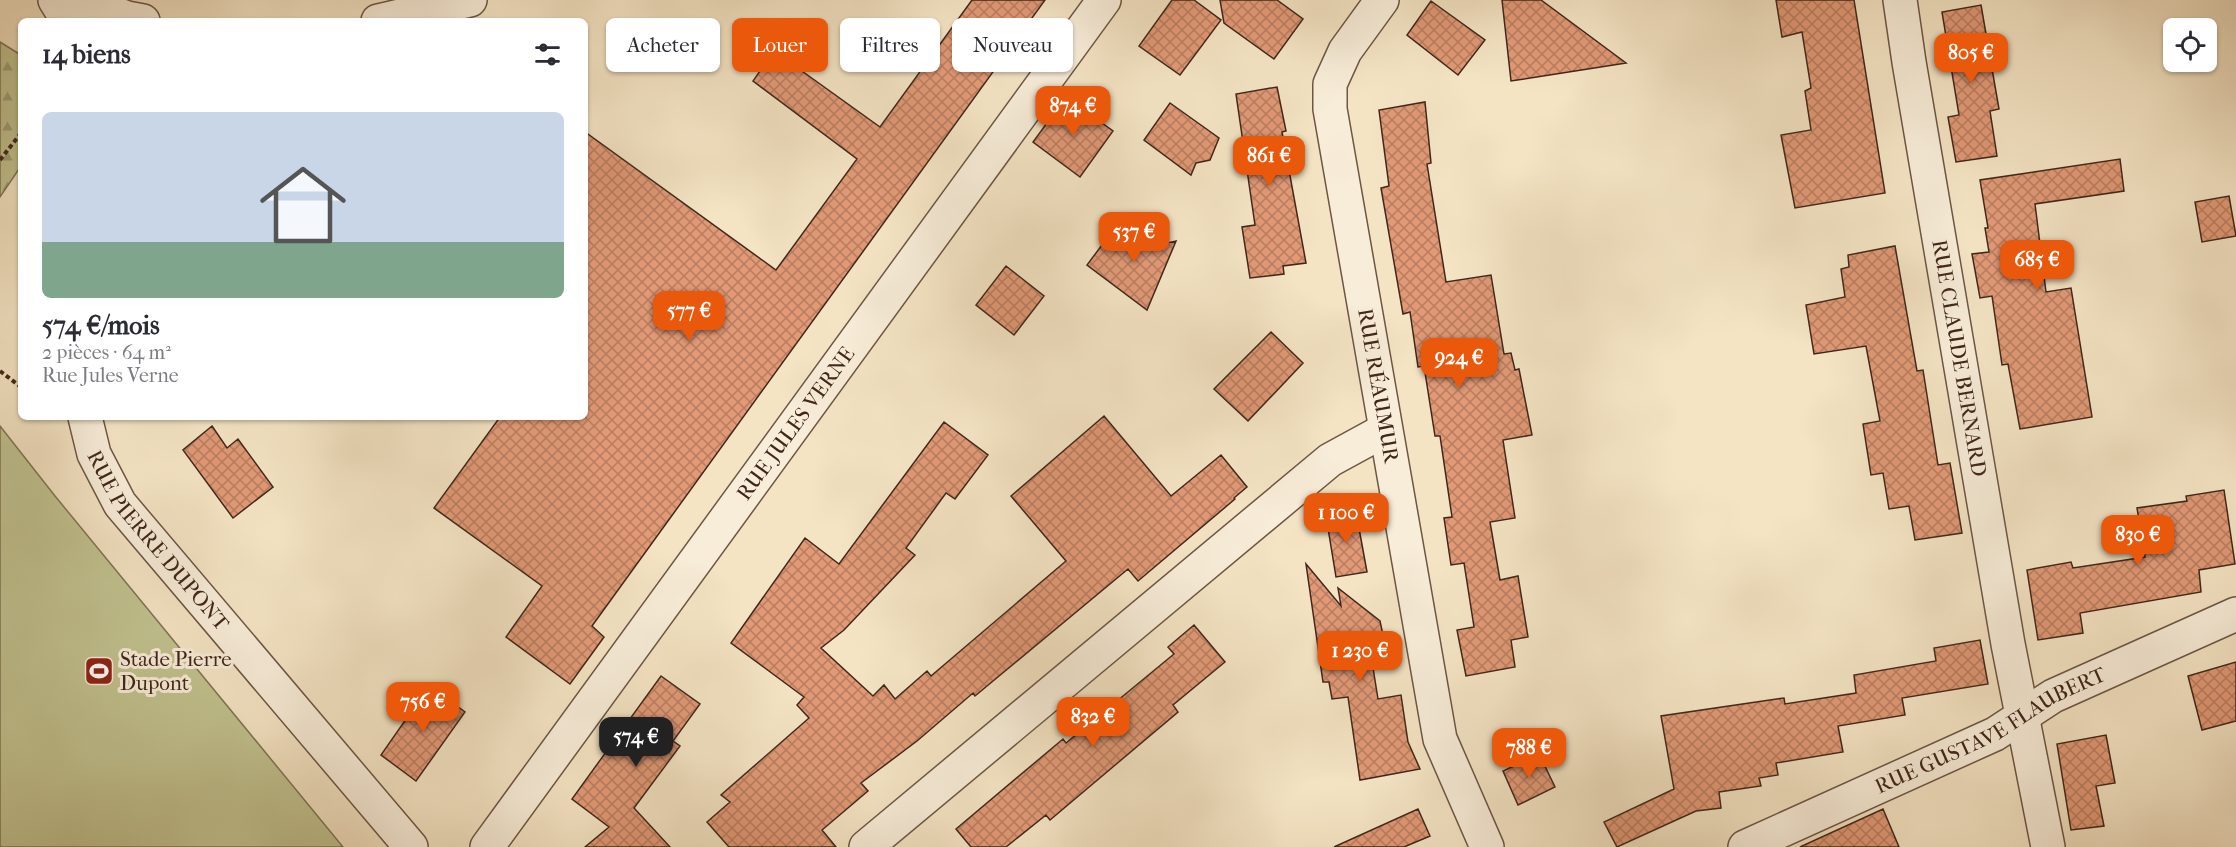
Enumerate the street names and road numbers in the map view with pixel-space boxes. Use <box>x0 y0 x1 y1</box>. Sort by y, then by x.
street label: RUE CLAUDE BERNARD <box>1927 238 1991 478</box>
street label: RUE RÉAUMUR <box>1353 306 1404 465</box>
street label: RUE JULES VERNE <box>732 342 859 505</box>
street label: RUE PIERRE DUPONT <box>82 446 234 636</box>
street label: RUE GUSTAVE FLAUBERT <box>1871 662 2110 799</box>

